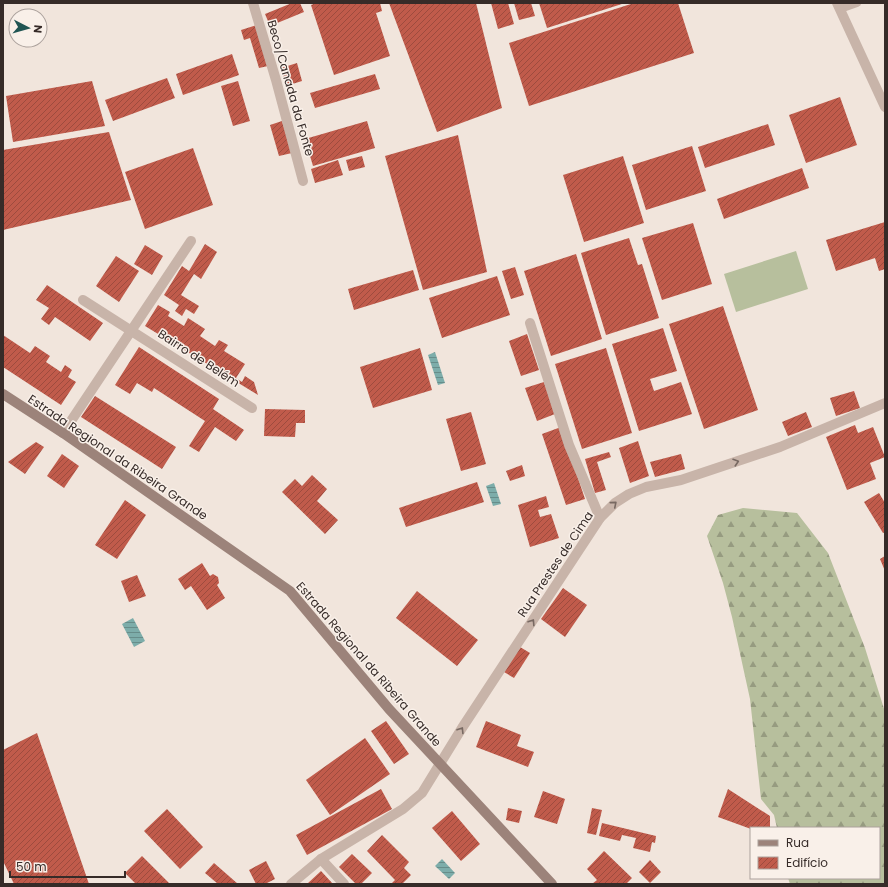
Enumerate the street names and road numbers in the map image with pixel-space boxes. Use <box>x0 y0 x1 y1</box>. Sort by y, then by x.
street label: Beco/Canada da Fonte <box>263 18 319 158</box>
street label: Bairro de Belém <box>155 325 243 391</box>
street label: Estrada Regional da Ribeira Grande <box>25 390 211 524</box>
street label: Rua Prestes de Cima <box>513 508 597 620</box>
street label: Estrada Regional da Ribeira Grande <box>293 578 445 750</box>

